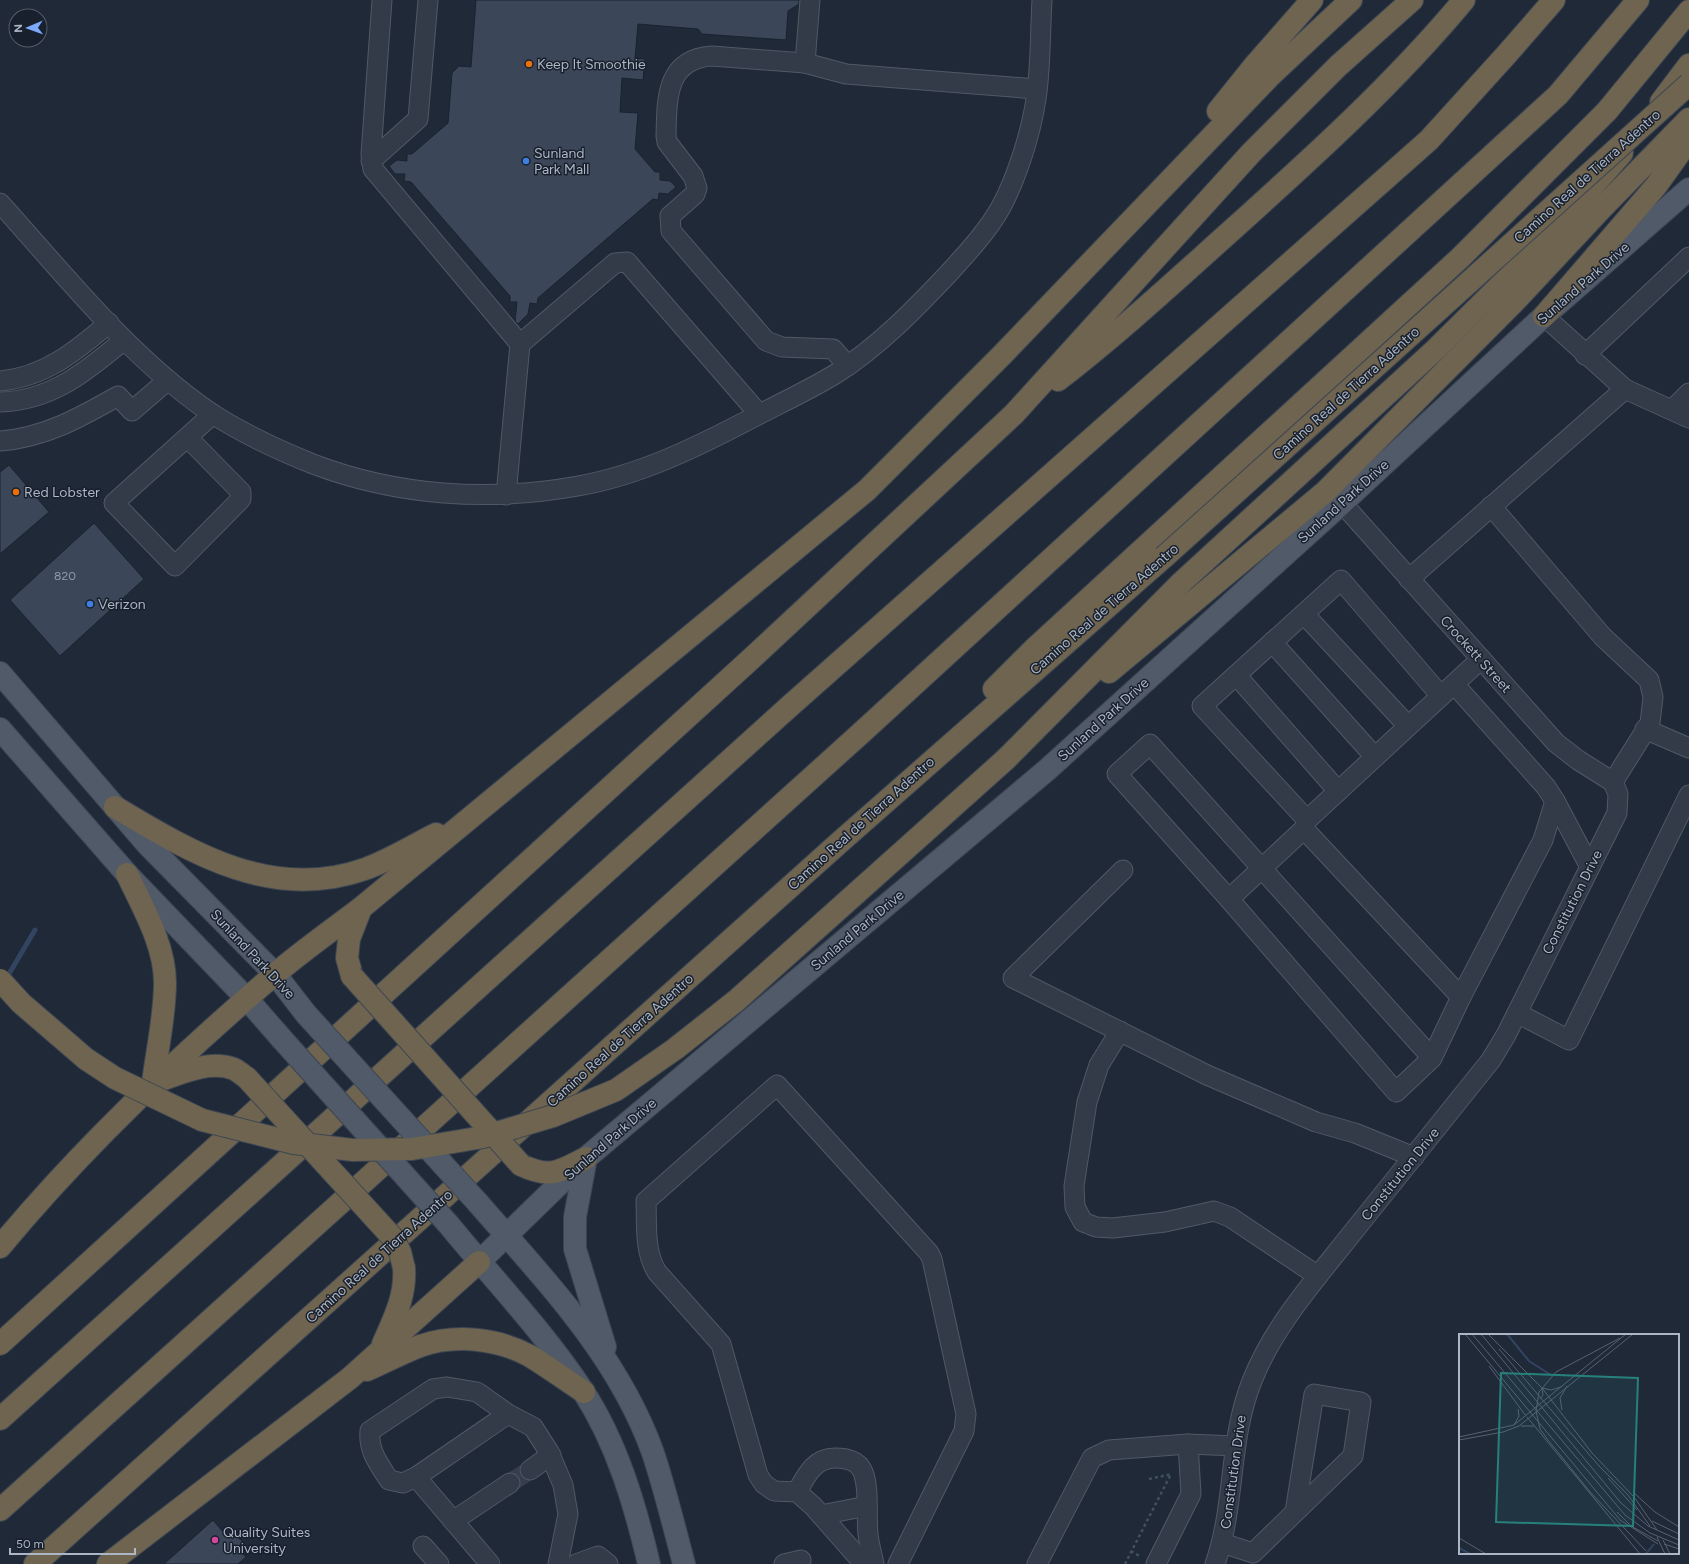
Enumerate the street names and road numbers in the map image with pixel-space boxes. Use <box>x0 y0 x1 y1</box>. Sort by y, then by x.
street label: Camino Real de Tierra Adentro <box>1511 106 1664 247</box>
street label: Sunland Park Drive <box>1534 239 1633 328</box>
street label: Camino Real de Tierra Adentro <box>1270 323 1423 464</box>
street label: Sunland Park Drive <box>1294 456 1393 547</box>
street label: Camino Real de Tierra Adentro <box>1027 540 1182 678</box>
street label: Crockett Street <box>1437 612 1515 696</box>
street label: Sunland Park Drive <box>1054 674 1153 765</box>
street label: Camino Real de Tierra Adentro <box>785 753 938 894</box>
street label: Constitution Drive <box>1539 847 1606 957</box>
street label: Sunland Park Drive <box>807 886 908 974</box>
street label: Sunland Park Drive <box>207 906 299 1003</box>
street label: Camino Real de Tierra Adentro <box>544 970 697 1111</box>
street label: Sunland Park Drive <box>561 1095 660 1184</box>
street label: Constitution Drive <box>1358 1124 1443 1224</box>
street label: Camino Real de Tierra Adentro <box>303 1186 456 1327</box>
street label: Constitution Drive <box>1217 1414 1250 1530</box>

